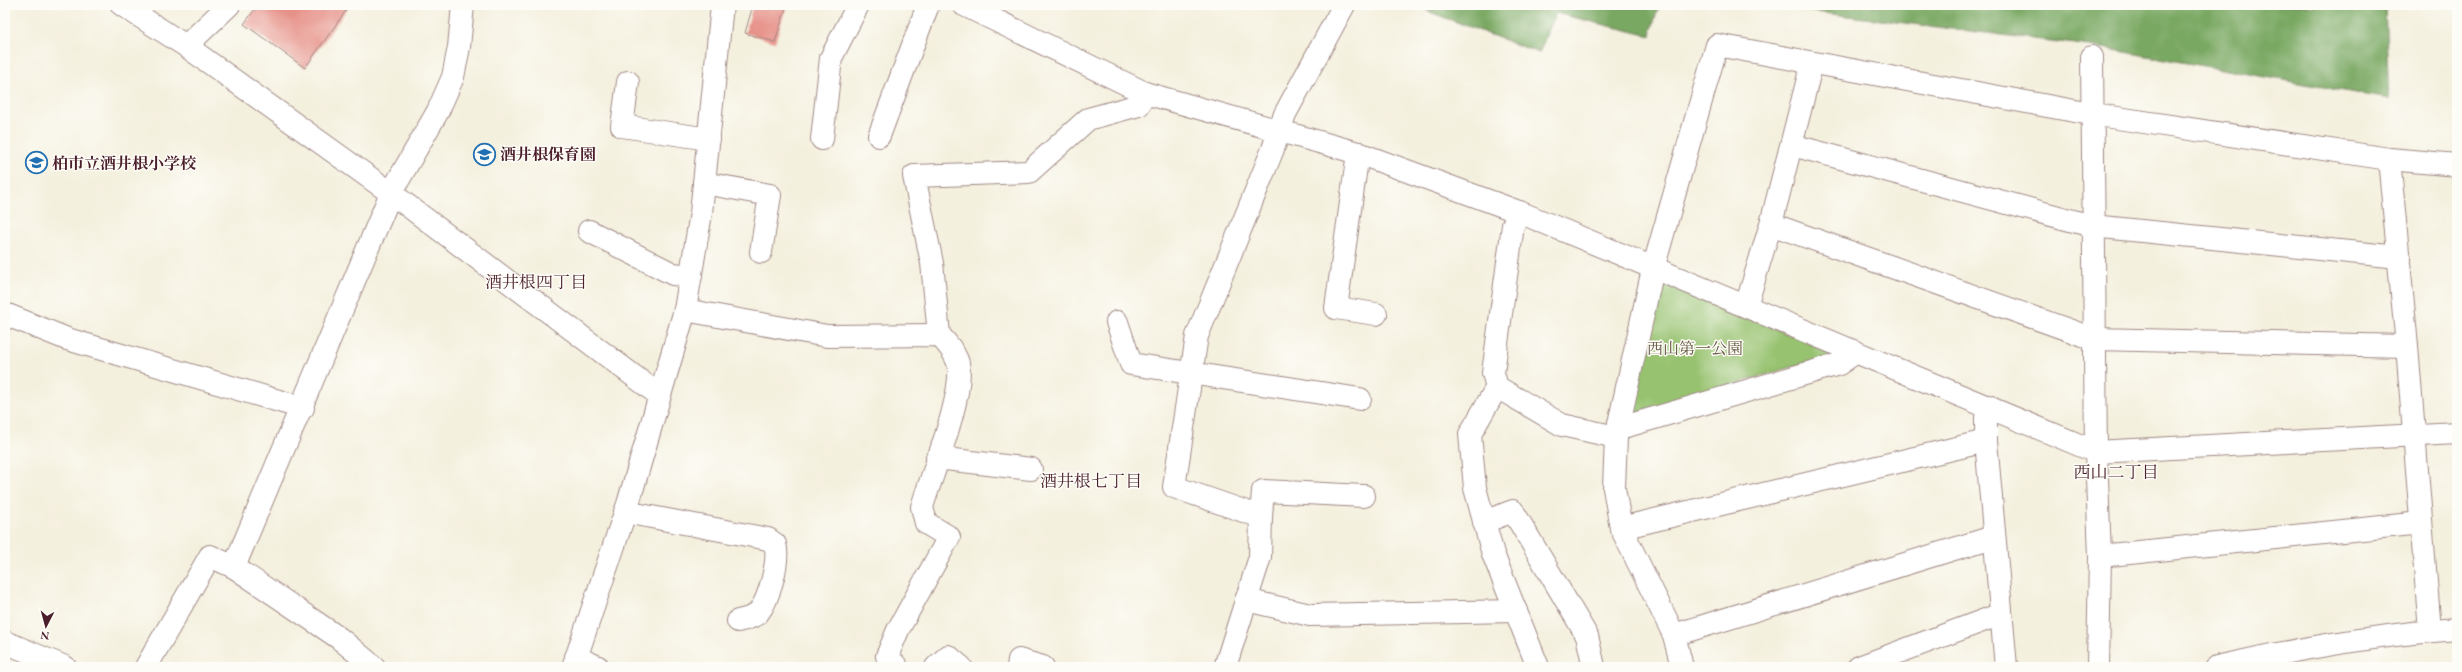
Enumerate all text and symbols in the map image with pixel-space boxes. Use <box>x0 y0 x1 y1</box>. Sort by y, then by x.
school or university icon: 酒井根保育園 <box>471 141 497 167</box>
place label: 酒井根保育園 <box>500 144 596 165</box>
school or university icon: 柏市立酒井根小学校 <box>23 150 49 176</box>
place label: 柏市立酒井根小学校 <box>52 153 197 174</box>
district label: 酒井根四丁目 <box>485 271 587 293</box>
park label: 西山第一公園 <box>1647 338 1743 359</box>
district label: 西山二丁目 <box>2074 461 2159 483</box>
district label: 酒井根七丁目 <box>1040 470 1142 492</box>
north arrow <box>26 606 66 646</box>
text: N <box>40 629 50 643</box>

